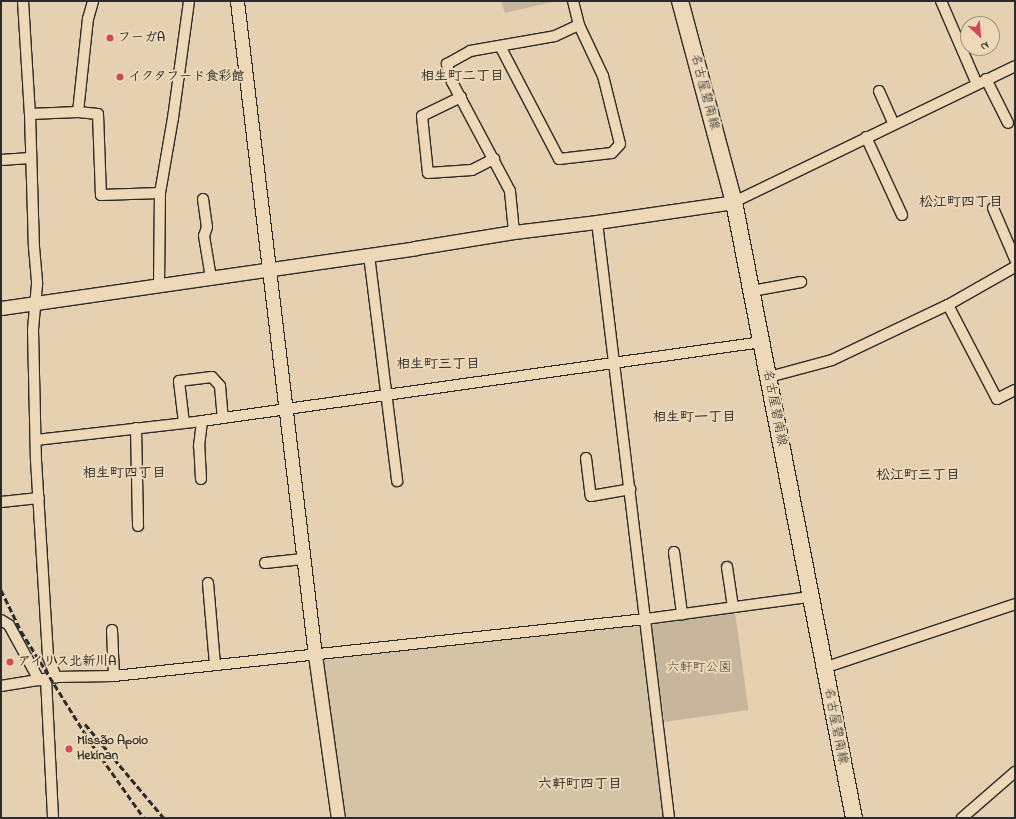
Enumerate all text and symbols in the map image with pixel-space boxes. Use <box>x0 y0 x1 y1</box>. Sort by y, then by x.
north arrow <box>960 16 1000 56</box>
place label: フーガA <box>118 30 165 46</box>
marker: フーガA <box>105 33 115 43</box>
text: N <box>978 37 992 55</box>
street label: 名古屋碧南線 <box>686 52 722 132</box>
place label: イクタフード食彩館 <box>128 69 245 85</box>
district label: 相生町二丁目 <box>420 69 504 85</box>
marker: イクタフード食彩館 <box>115 72 125 82</box>
district label: 松江町四丁目 <box>919 195 1003 211</box>
district label: 相生町三丁目 <box>396 357 480 373</box>
street label: 名古屋碧南線 <box>759 368 789 448</box>
district label: 相生町一丁目 <box>652 410 736 426</box>
district label: 相生町四丁目 <box>82 466 166 482</box>
district label: 松江町三丁目 <box>876 468 960 484</box>
place label: アイリス北新川A <box>18 654 117 670</box>
marker: アイリス北新川A <box>5 657 15 667</box>
park label: 六軒町公園 <box>667 660 731 676</box>
street label: 名古屋碧南線 <box>820 686 850 766</box>
place label: Missão Apoio Hekinan <box>77 734 148 765</box>
marker: Missão Apoio Hekinan <box>64 744 74 754</box>
district label: 六軒町四丁目 <box>538 777 622 793</box>

